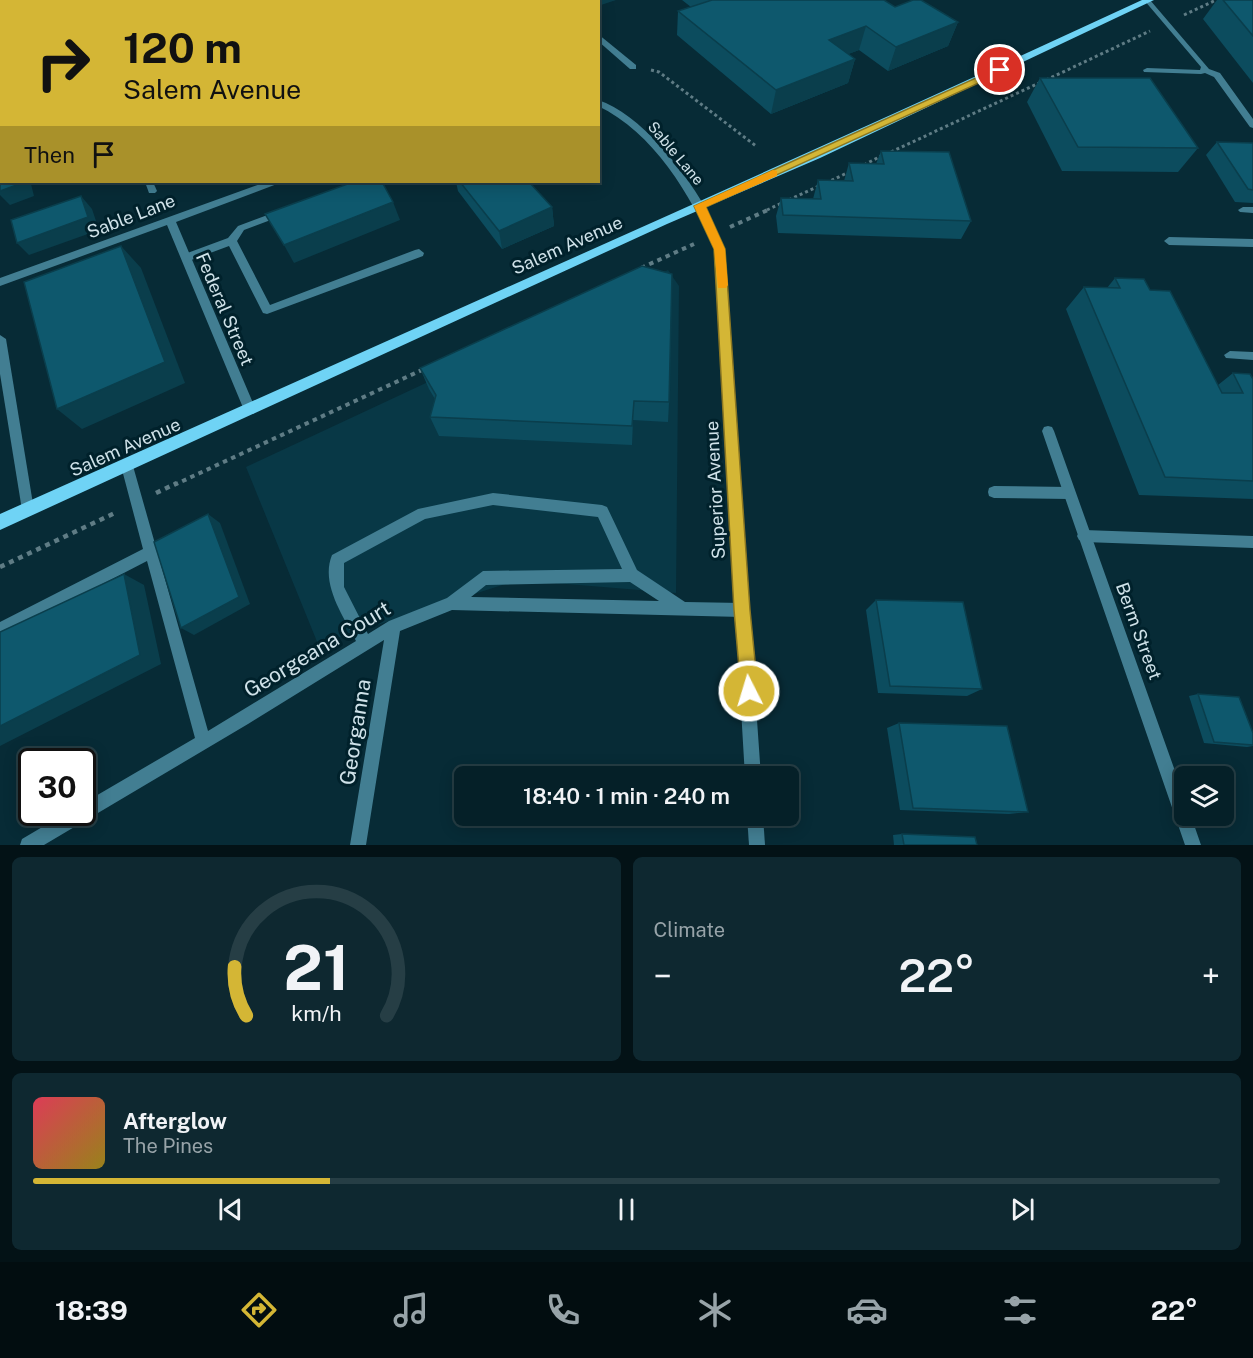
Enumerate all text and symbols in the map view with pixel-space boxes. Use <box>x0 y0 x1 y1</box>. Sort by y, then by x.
text: 120 m <box>123 23 242 72</box>
icon: right <box>24 24 102 102</box>
pin <box>974 44 1025 95</box>
icon: arrive <box>983 53 1016 86</box>
text: Salem Avenue <box>123 73 301 105</box>
street label: Sable Lane <box>645 118 707 188</box>
icon: arrive <box>87 138 120 171</box>
text: Then <box>24 142 75 168</box>
street label: Sable Lane <box>84 190 178 242</box>
street label: Salem Avenue <box>508 211 626 279</box>
street label: Federal Street <box>192 249 258 369</box>
street label: Salem Avenue <box>66 413 184 481</box>
street label: Superior Avenue <box>701 420 729 560</box>
street label: Berm Street <box>1112 580 1166 682</box>
street label: Georgeana Court <box>239 595 395 703</box>
position arrow <box>717 659 781 723</box>
street label: Georganna <box>334 677 376 787</box>
speed limit sign: 30 <box>18 748 96 826</box>
map controls <box>1174 766 1234 826</box>
button: layers <box>1174 766 1234 826</box>
text: 18:40 · 1 min · 240 m <box>523 783 730 809</box>
text: Climate <box>654 918 725 942</box>
text: 21 <box>283 931 349 1004</box>
text: 22° <box>898 949 975 1002</box>
text: − <box>654 957 672 995</box>
text: + <box>1202 957 1220 995</box>
text: km/h <box>291 1001 341 1026</box>
text: Afterglow <box>123 1108 227 1134</box>
text: The Pines <box>123 1134 213 1158</box>
icon: previous <box>214 1193 247 1226</box>
icon: pause <box>610 1193 643 1226</box>
icon: next <box>1006 1193 1039 1226</box>
icon: directions <box>238 1289 280 1331</box>
icon: music <box>390 1289 432 1331</box>
icon: phone <box>542 1289 584 1331</box>
icon: climate <box>694 1289 736 1331</box>
icon: car <box>846 1289 888 1331</box>
icon: filters <box>999 1289 1041 1331</box>
text: 18:39 <box>55 1294 128 1326</box>
text: 22° <box>1151 1294 1198 1326</box>

